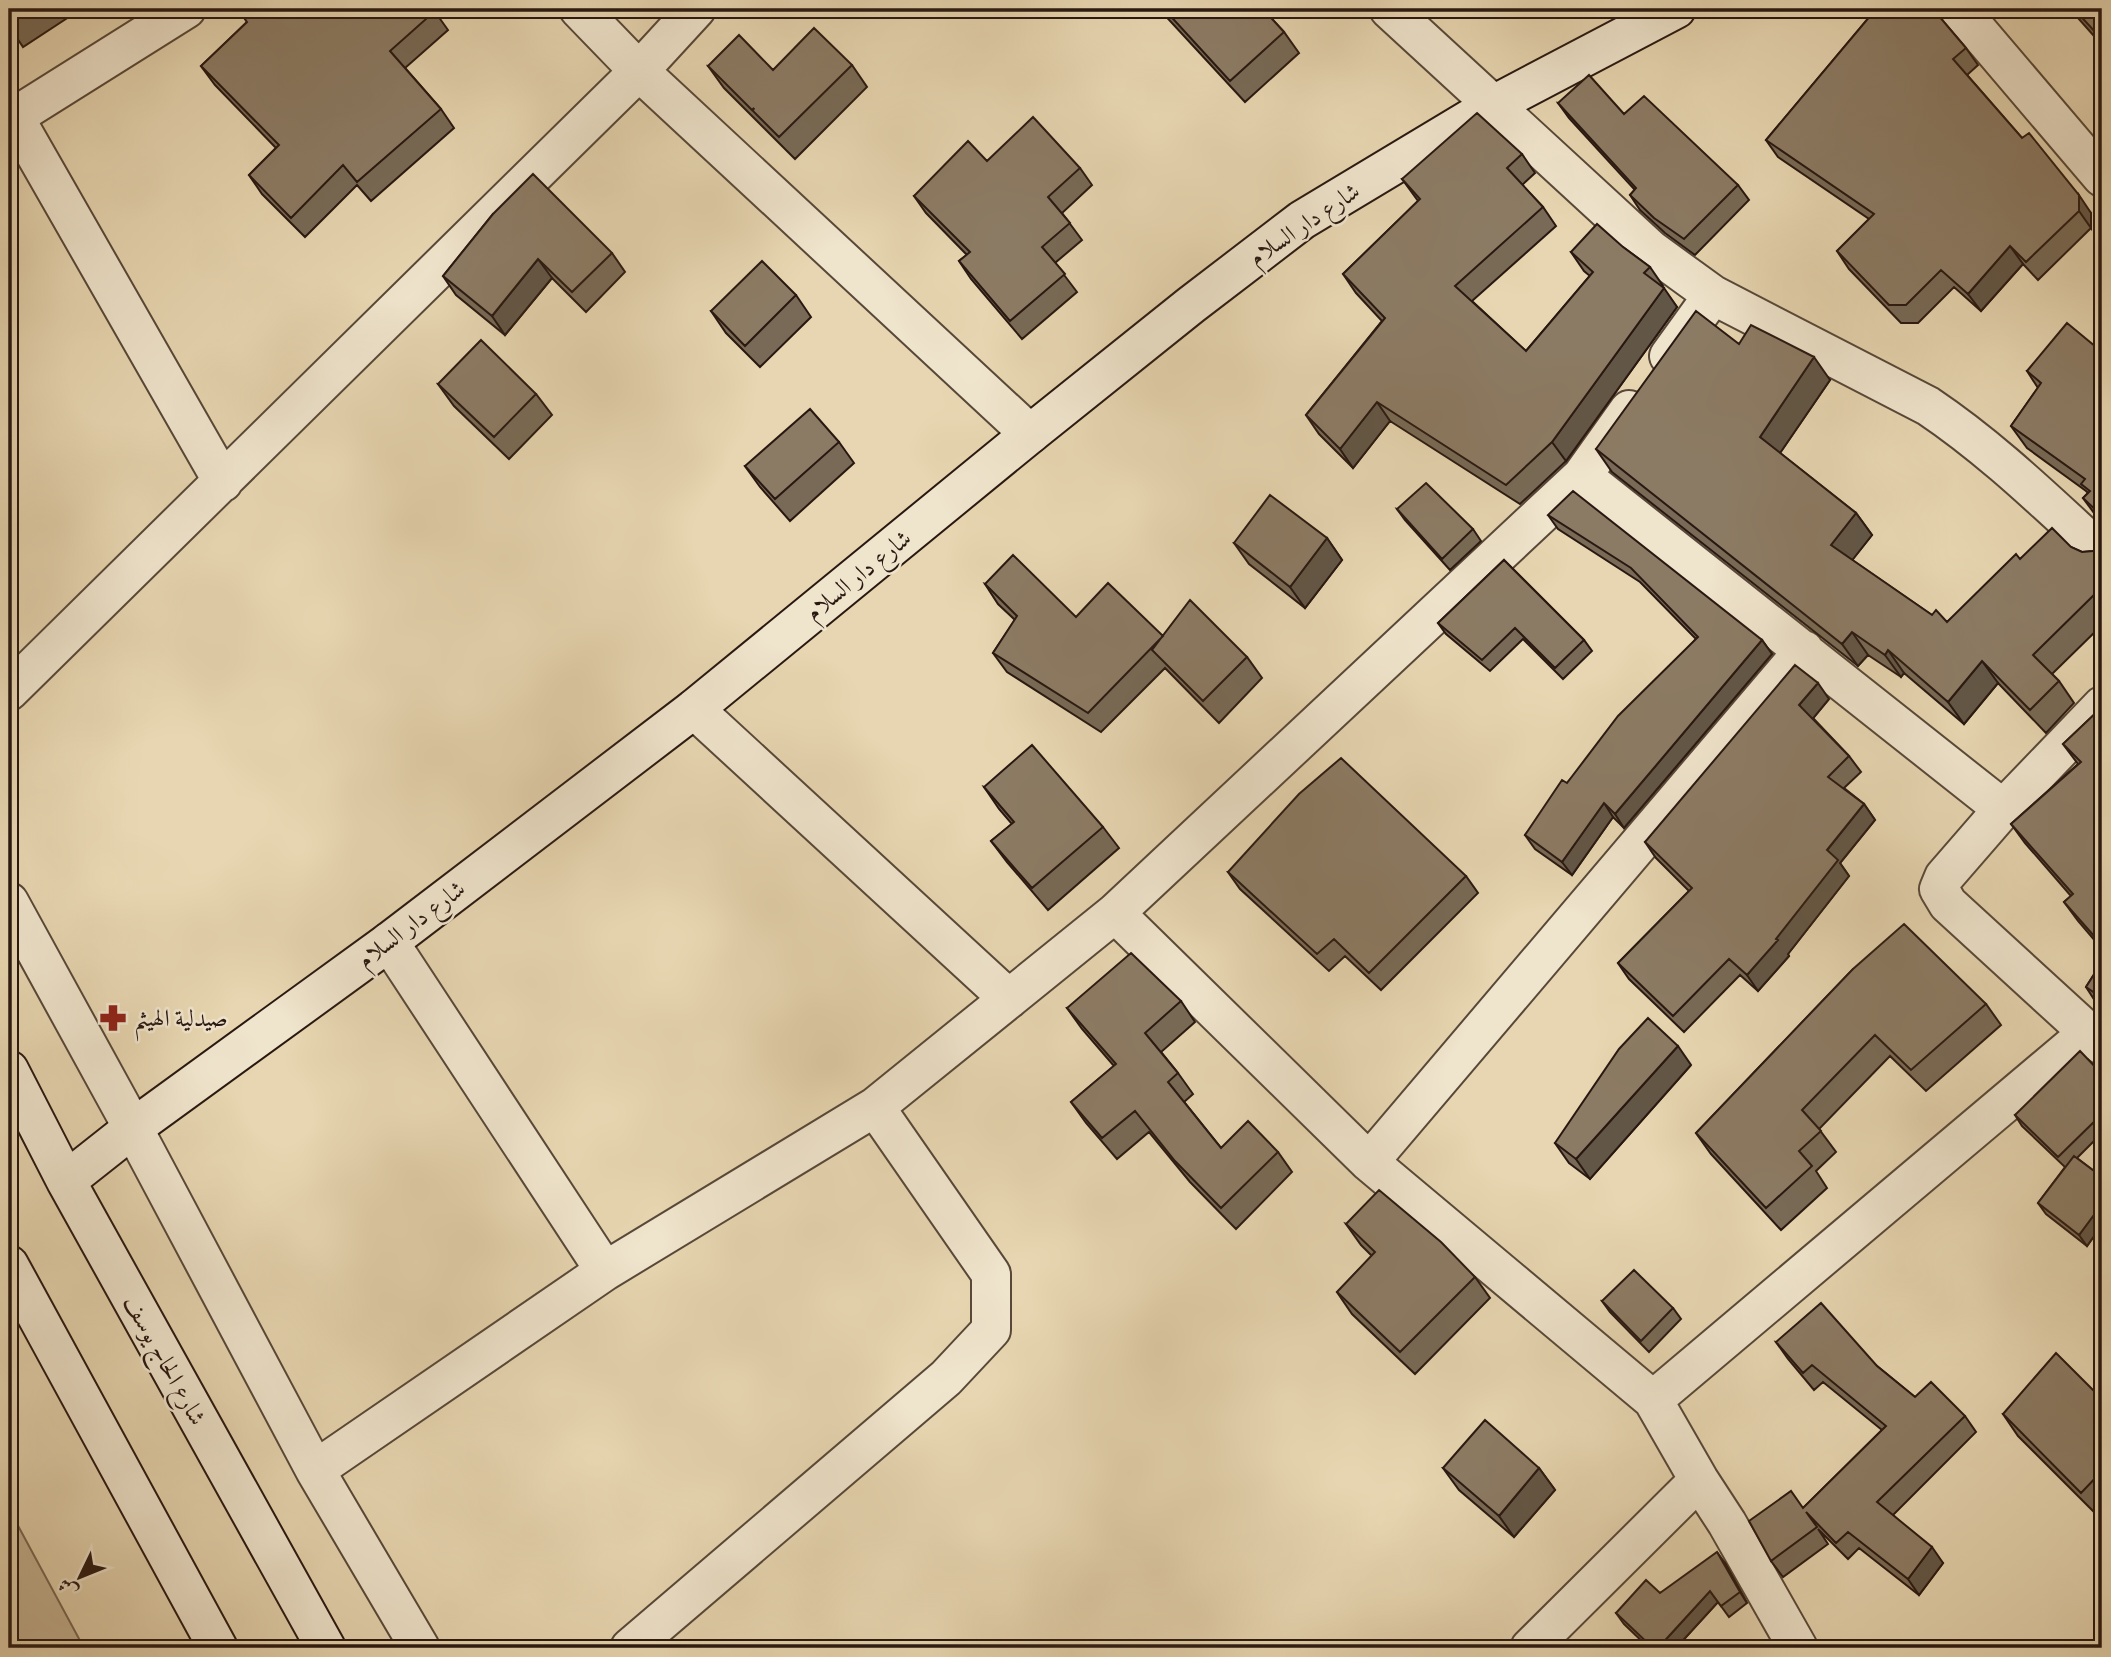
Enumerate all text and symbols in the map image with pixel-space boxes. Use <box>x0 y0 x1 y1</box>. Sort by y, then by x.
street label: شارع دار السلام <box>1243 177 1369 277</box>
street label: شارع دار السلام <box>799 524 921 632</box>
street label: شارع دار السلام <box>351 874 475 979</box>
pharmacy icon: صيدلية الهيثم <box>98 1003 128 1033</box>
place label: صيدلية الهيثم <box>134 1004 228 1042</box>
street label: شارع الحاج يوسف <box>112 1290 212 1433</box>
north arrow <box>46 1542 116 1612</box>
text: ش <box>54 1573 84 1602</box>

